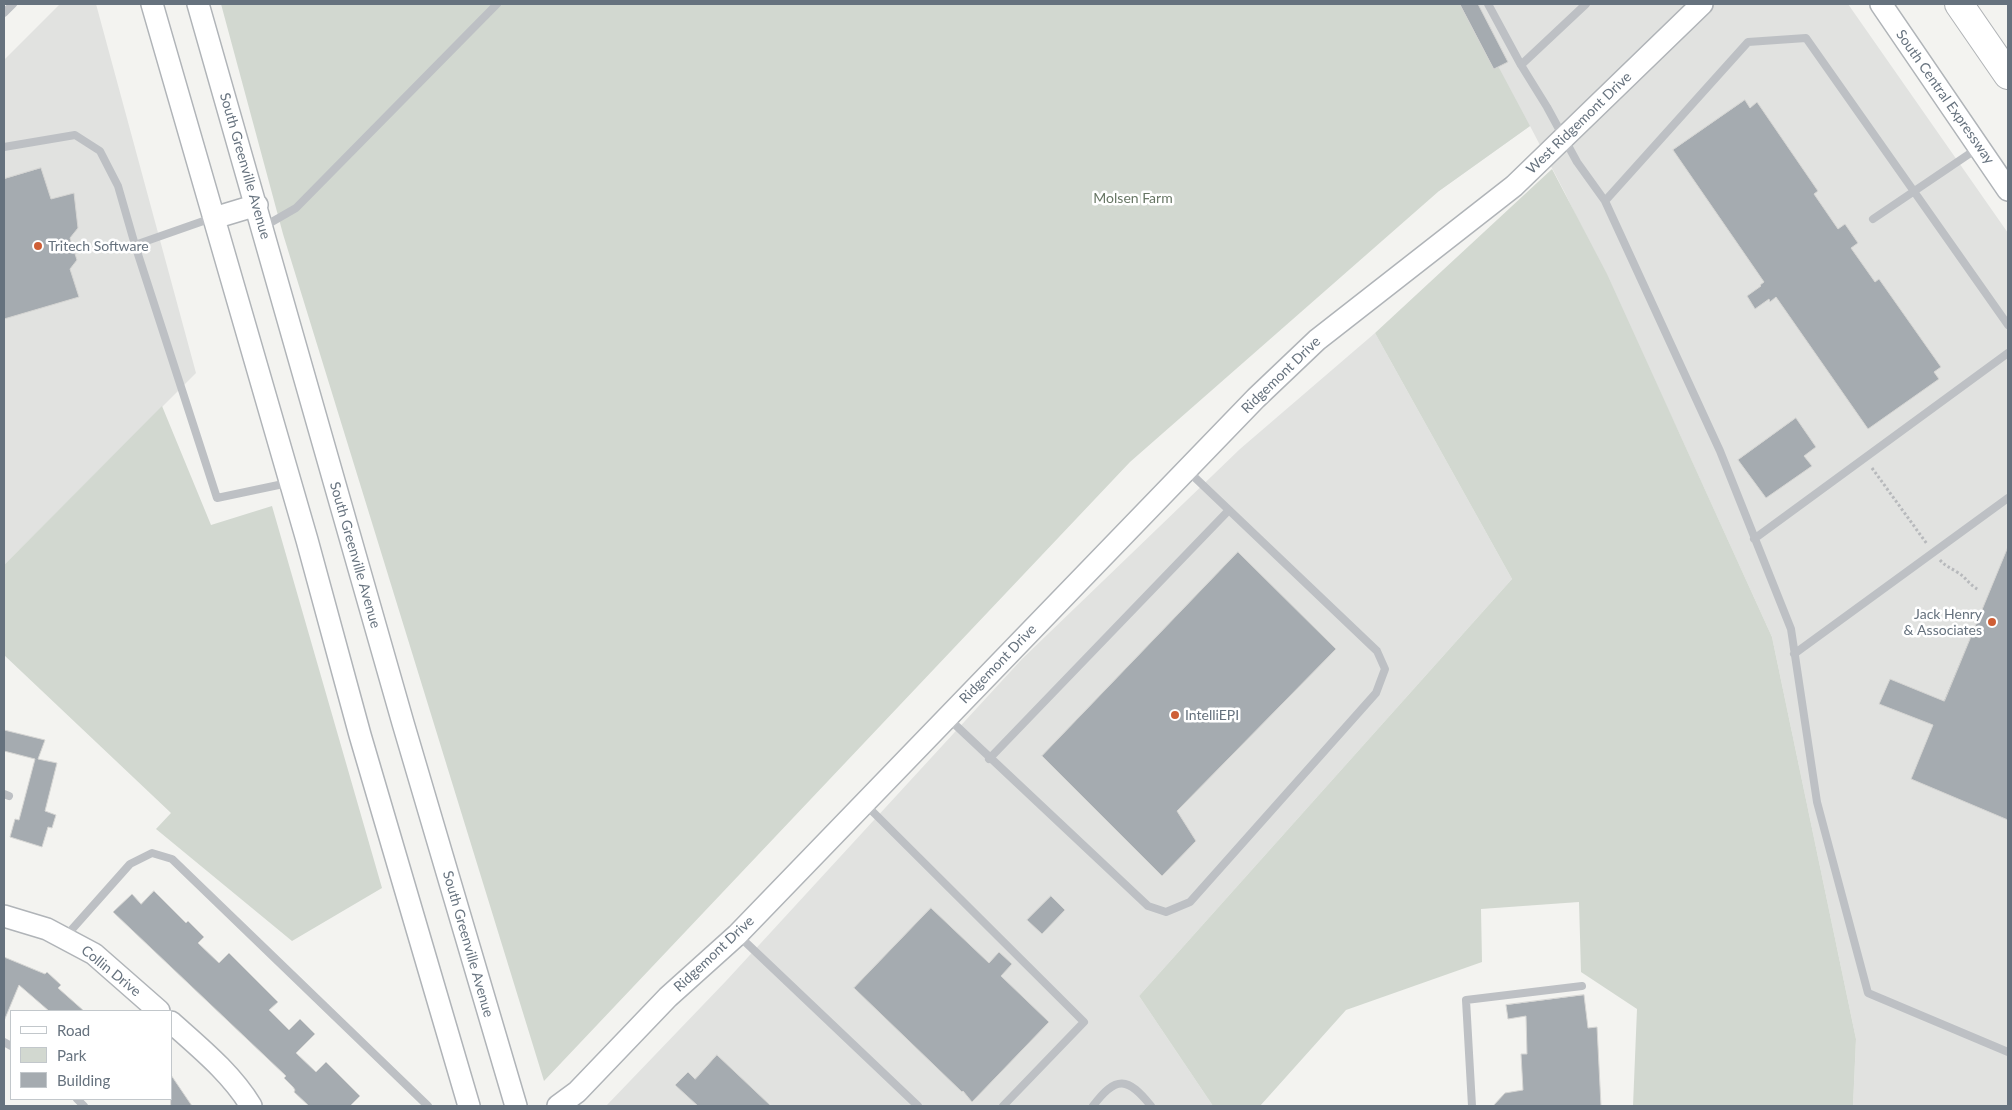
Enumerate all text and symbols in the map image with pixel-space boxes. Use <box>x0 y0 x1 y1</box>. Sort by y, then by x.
street label: South Central Expressway <box>1892 27 1998 167</box>
street label: West Ridgemont Drive <box>1523 69 1635 177</box>
street label: South Greenville Avenue <box>216 91 274 241</box>
park label: Molsen Farm <box>1093 190 1173 206</box>
place label: Tritech Software <box>48 238 149 254</box>
marker: Tritech Software <box>32 240 44 252</box>
street label: Ridgemont Drive <box>1238 333 1324 417</box>
street label: South Greenville Avenue <box>326 480 384 630</box>
place label: Jack Henry & Associates <box>1904 606 1982 638</box>
marker: Jack Henry & Associates <box>1986 616 1998 628</box>
street label: Ridgemont Drive <box>956 621 1040 707</box>
place label: IntelliEPI <box>1185 707 1239 723</box>
marker: IntelliEPI <box>1169 709 1181 721</box>
street label: South Greenville Avenue <box>439 869 497 1019</box>
street label: Ridgemont Drive <box>670 913 758 995</box>
street label: Collin Drive <box>78 942 144 1000</box>
legend <box>10 1010 172 1100</box>
text: Road <box>57 1021 90 1039</box>
text: Park <box>57 1046 86 1064</box>
text: Building <box>57 1071 110 1089</box>

